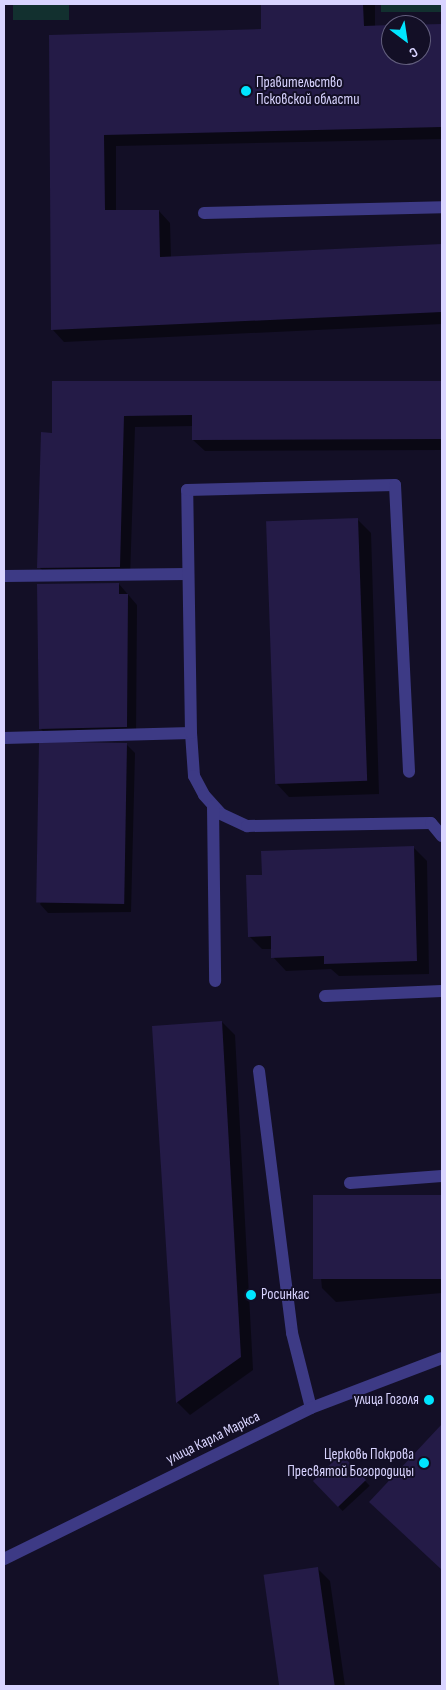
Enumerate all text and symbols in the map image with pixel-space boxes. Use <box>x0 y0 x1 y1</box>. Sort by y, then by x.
north arrow <box>381 15 431 65</box>
text: С <box>406 43 421 62</box>
place label: Правительство Псковской области <box>256 73 359 108</box>
marker: Правительство Псковской области <box>240 85 252 97</box>
place label: Росинкас <box>261 1286 309 1304</box>
marker: Росинкас <box>245 1289 257 1301</box>
place label: улица Гоголя <box>354 1391 419 1409</box>
marker: улица Гоголя <box>423 1394 435 1406</box>
street label: улица Карла Маркса <box>163 1408 263 1468</box>
place label: Церковь Покрова Пресвятой Богородицы <box>287 1445 414 1480</box>
marker: Церковь Покрова Пресвятой Богородицы <box>418 1457 430 1469</box>

